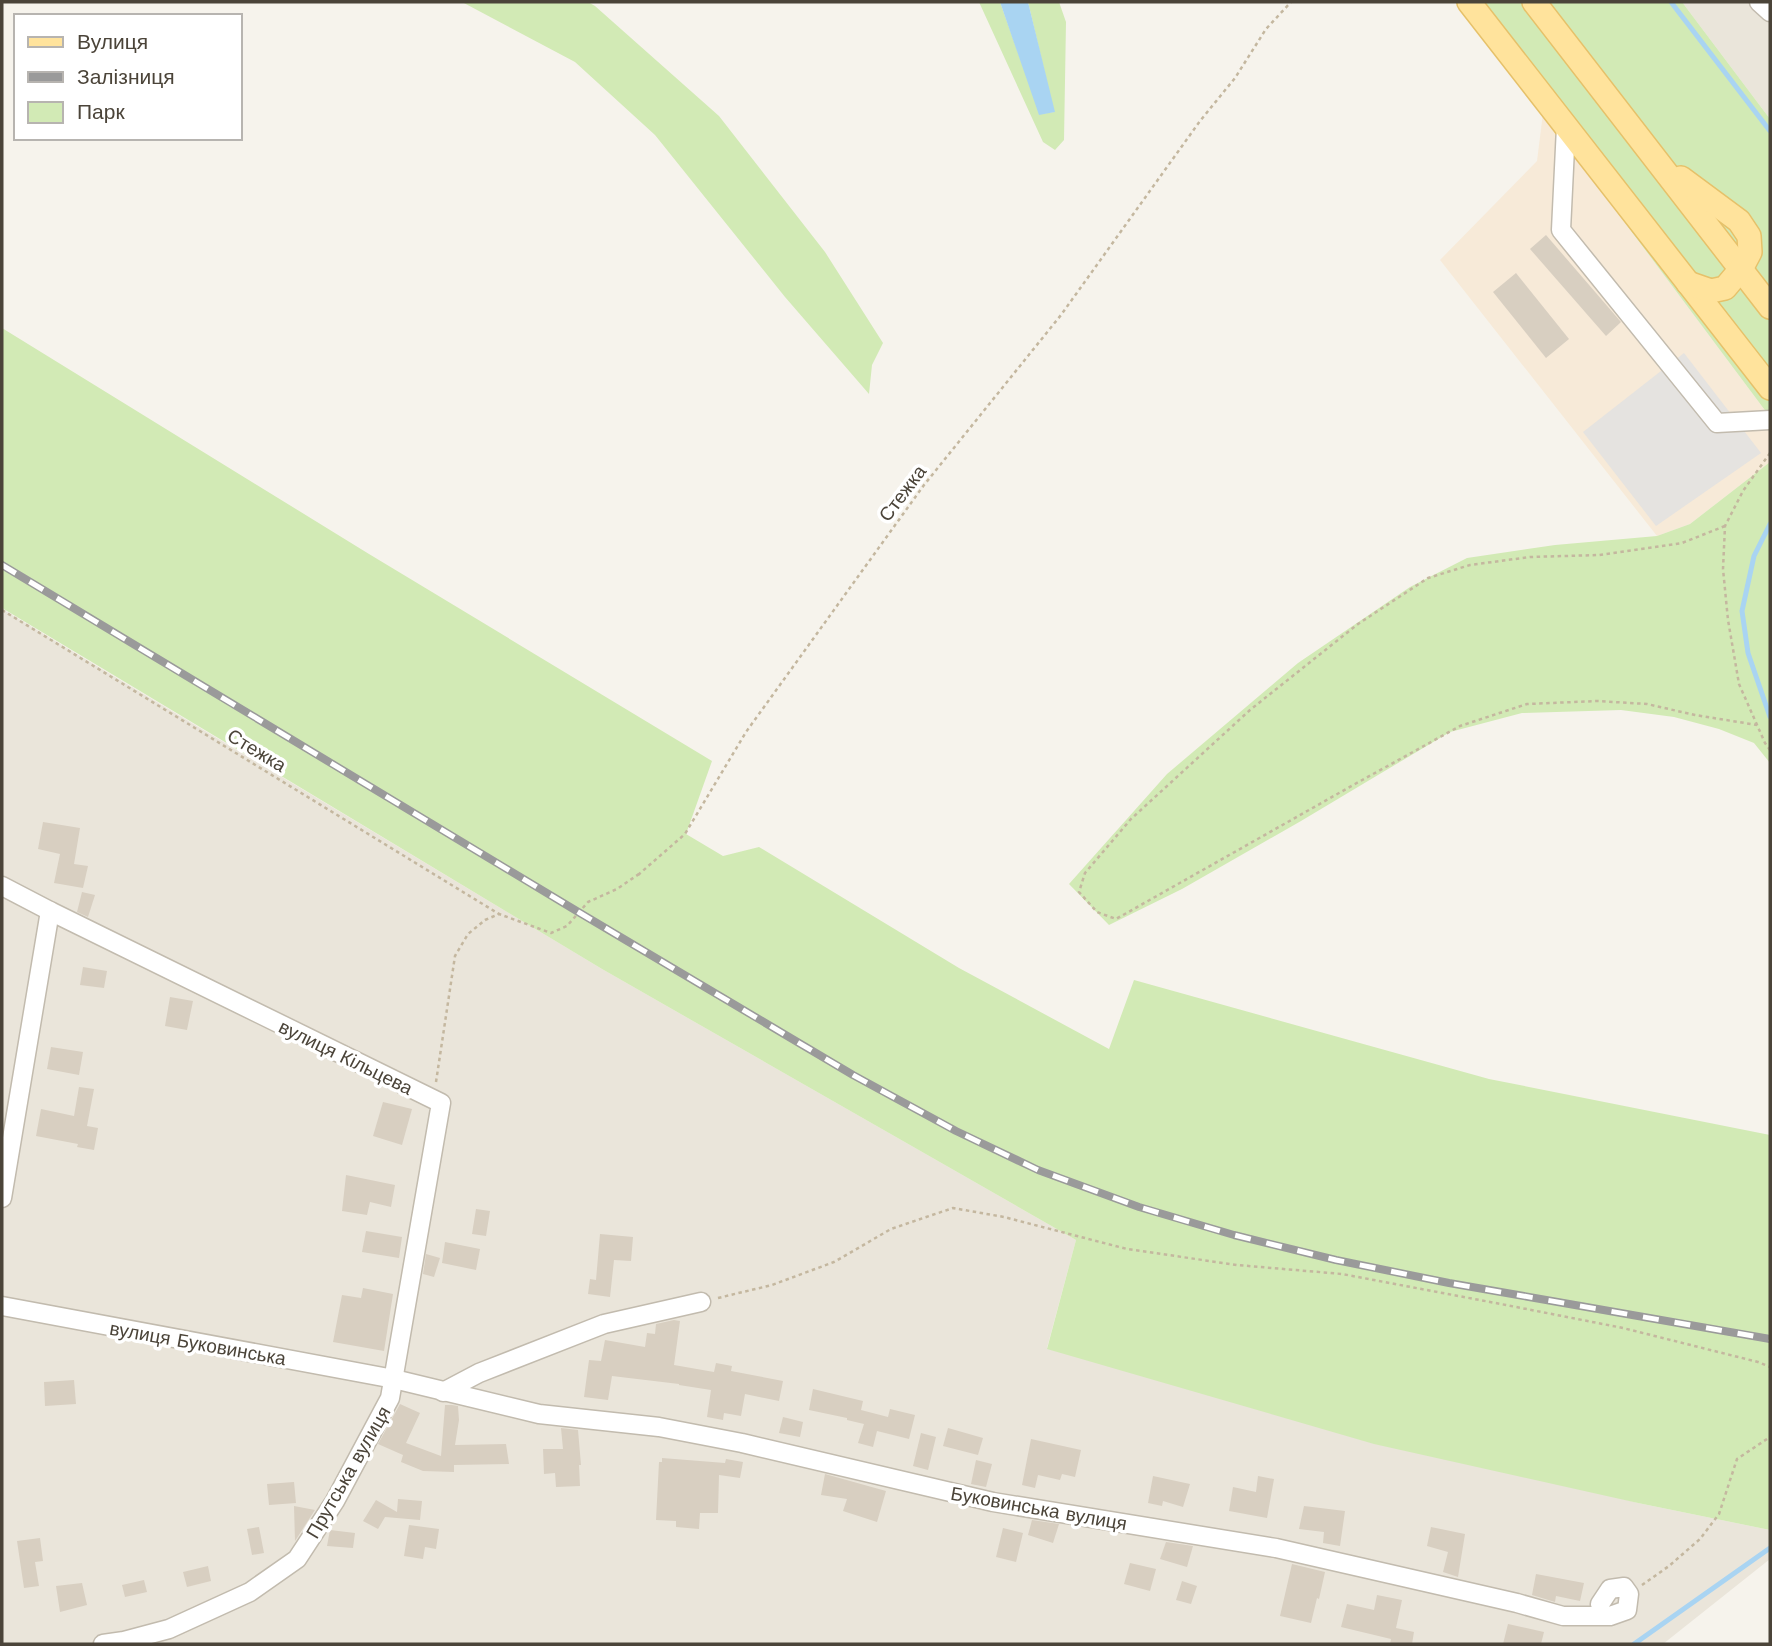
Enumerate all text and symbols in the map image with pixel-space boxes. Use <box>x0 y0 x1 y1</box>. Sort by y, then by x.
legend <box>14 14 242 140</box>
text: Вулиця <box>77 29 148 54</box>
text: Залізниця <box>77 64 175 89</box>
text: Парк <box>77 99 125 124</box>
street label: Стежка <box>874 460 931 526</box>
street label: Стежка <box>223 724 291 777</box>
street label: вулиця Кільцева <box>275 1015 417 1100</box>
street label: вулиця Буковинська <box>108 1317 288 1370</box>
street label: Прутська вулиця <box>301 1402 396 1542</box>
street label: Буковинська вулиця <box>949 1482 1129 1535</box>

